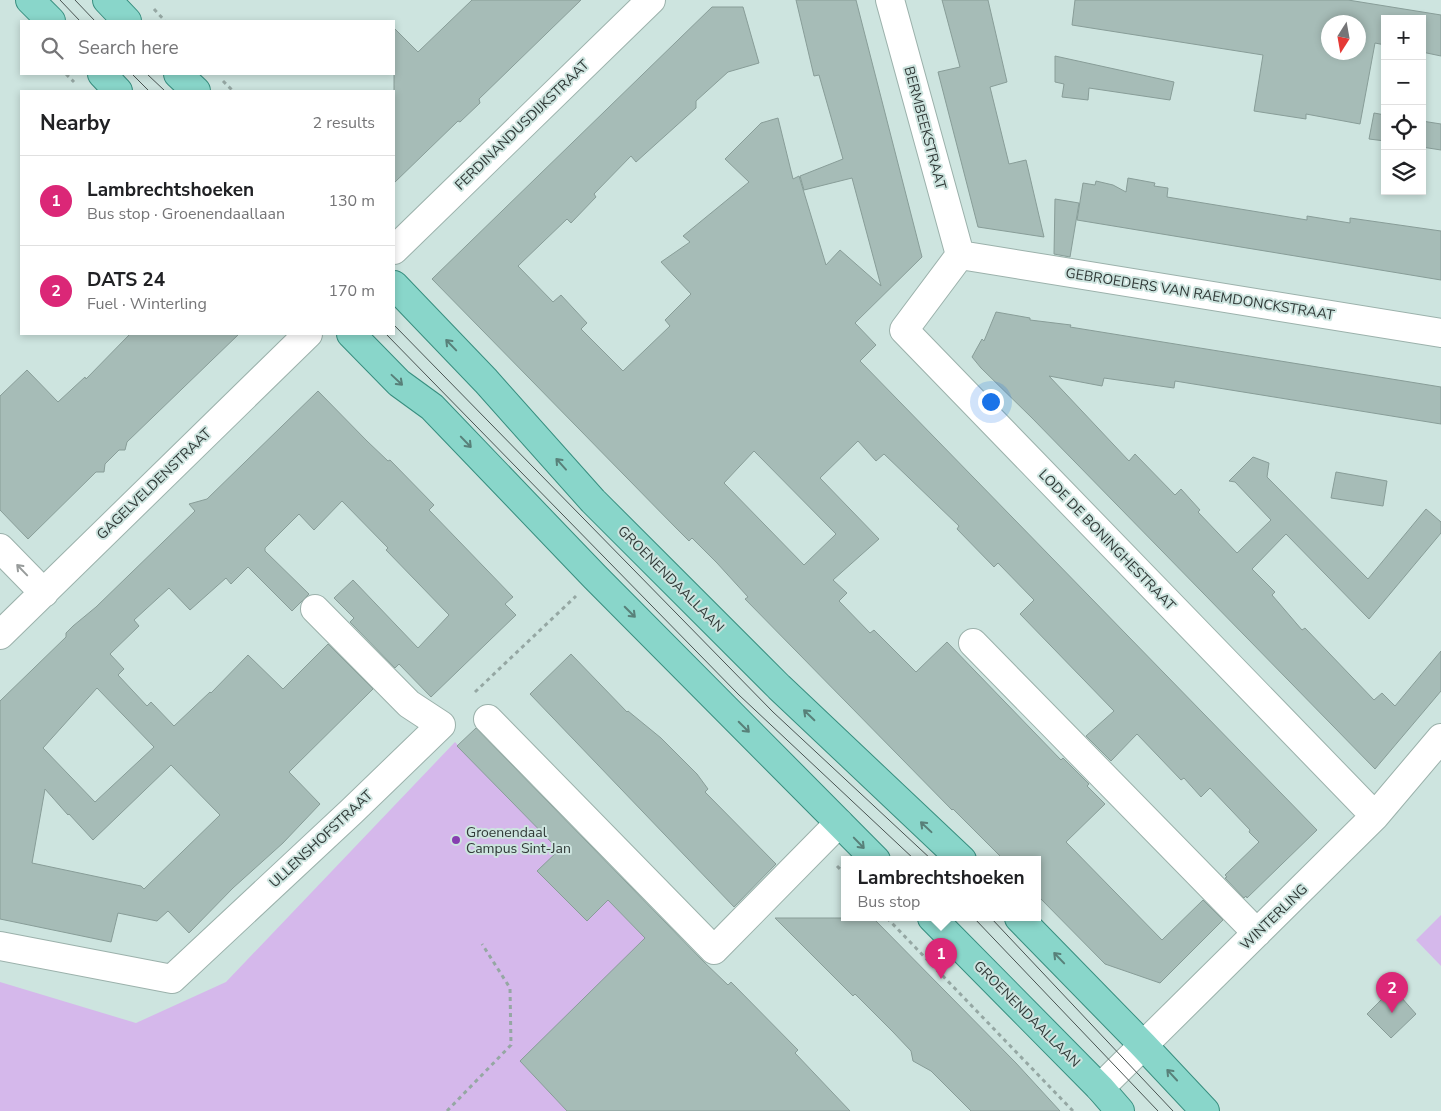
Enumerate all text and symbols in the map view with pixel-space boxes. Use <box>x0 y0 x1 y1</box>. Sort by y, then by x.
north arrow <box>1321 15 1366 60</box>
map controls <box>1381 15 1426 195</box>
button: + <box>1381 15 1426 60</box>
search box <box>20 20 395 75</box>
icon: search <box>38 34 66 62</box>
text: Search here <box>78 35 179 61</box>
street label: FERDINANDUSDIJKSTRAAT <box>451 55 594 194</box>
button: − <box>1381 60 1426 105</box>
street label: BERMBEEKSTRAAT <box>899 64 951 192</box>
button: locate <box>1381 105 1426 150</box>
text: Nearby <box>40 109 110 137</box>
text: 2 results <box>313 112 375 134</box>
button: layers <box>1381 150 1426 195</box>
text: Lambrechtshoeken <box>87 177 254 203</box>
text: 1 <box>51 190 61 212</box>
text: 130 m <box>328 190 375 212</box>
text: Bus stop · Groenendaallaan <box>87 203 285 225</box>
street label: GEBROEDERS VAN RAEMDONCKSTRAAT <box>1064 263 1336 325</box>
text: DATS 24 <box>87 267 165 293</box>
text: 2 <box>51 280 61 302</box>
text: 170 m <box>328 280 375 302</box>
text: Fuel · Winterling <box>87 293 207 315</box>
one-way arrow <box>445 338 457 351</box>
one-way arrow <box>390 374 403 386</box>
your location <box>978 389 1004 415</box>
street label: GAGELVELDENSTRAAT <box>92 424 216 544</box>
one-way arrow <box>460 436 472 449</box>
one-way arrow <box>555 458 567 471</box>
street label: LODE DE BONINGHESTRAAT <box>1034 465 1180 615</box>
street label: GROENENDAALLAAN <box>614 522 728 636</box>
one-way arrow <box>16 564 28 577</box>
one-way arrow <box>624 606 636 618</box>
one-way arrow <box>802 709 815 721</box>
one-way arrow <box>738 721 750 733</box>
street label: ULLENSHOFSTRAAT <box>265 786 377 892</box>
one-way arrow <box>920 821 933 833</box>
place label: Groenendaal Campus Sint-Jan <box>466 823 571 858</box>
marker: Groenendaal Campus Sint-Jan <box>450 834 462 846</box>
one-way arrow <box>853 836 865 849</box>
popup <box>841 856 1041 921</box>
text: Lambrechtshoeken <box>857 865 1025 891</box>
street label: WINTERLING <box>1236 880 1312 954</box>
text: Bus stop <box>857 891 920 913</box>
pin: 1 <box>925 938 957 979</box>
one-way arrow <box>1053 952 1065 965</box>
street label: GROENENDAALLAAN <box>970 957 1084 1071</box>
pin: 2 <box>1376 972 1408 1013</box>
one-way arrow <box>1166 1069 1178 1081</box>

